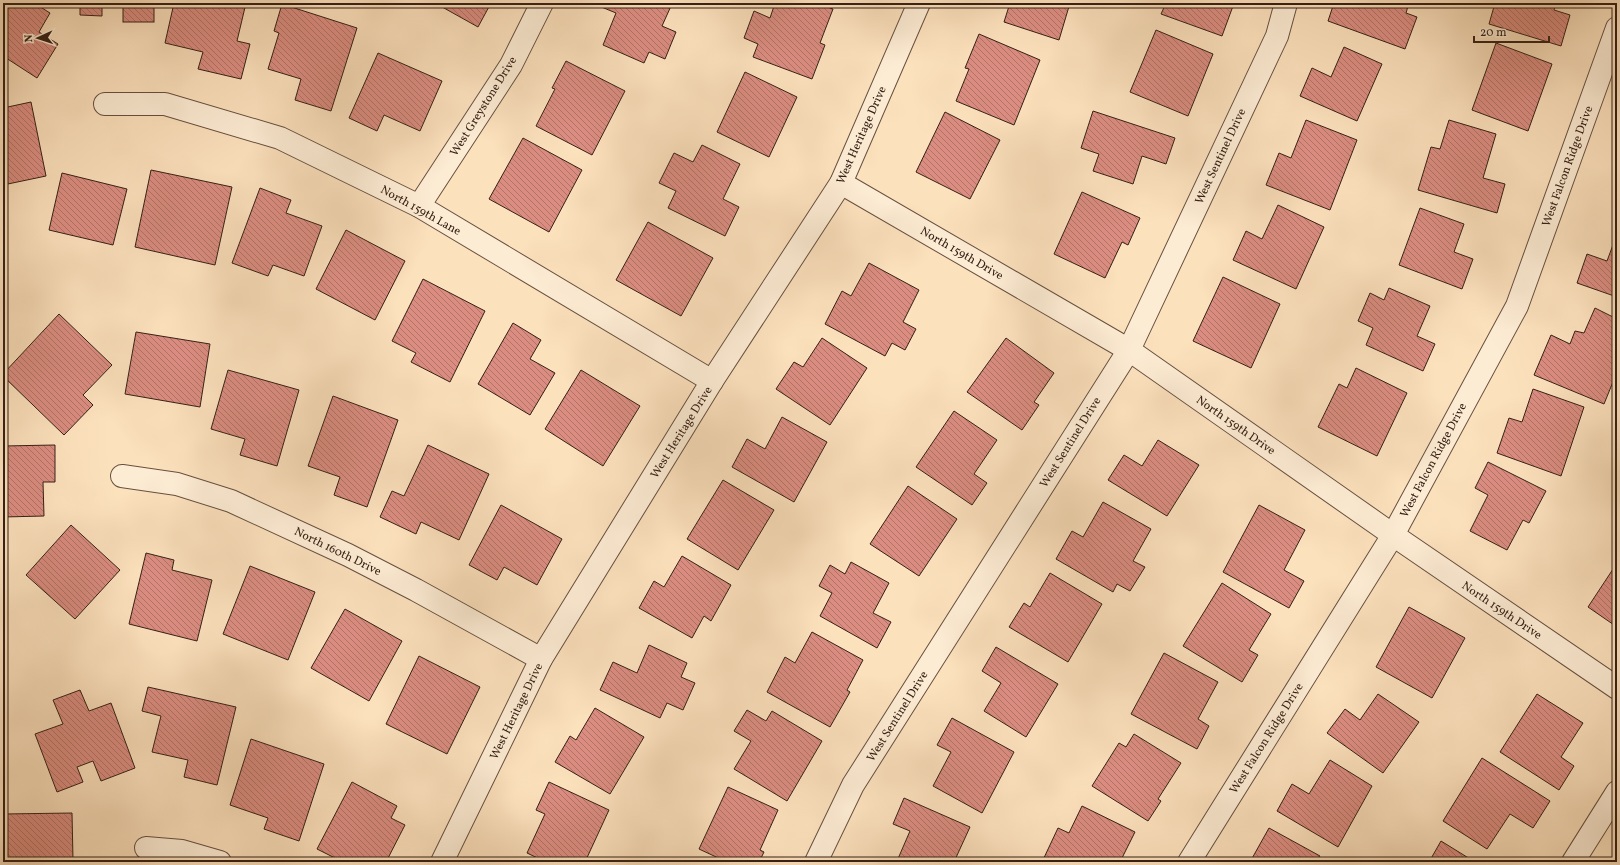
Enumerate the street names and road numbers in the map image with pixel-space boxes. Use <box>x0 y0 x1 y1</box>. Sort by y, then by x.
street label: West Greystone Drive <box>447 53 521 159</box>
street label: West Heritage Drive <box>833 84 891 187</box>
street label: West Falcon Ridge Drive <box>1539 103 1597 229</box>
street label: West Sentinel Drive <box>1192 106 1250 207</box>
street label: North 159th Lane <box>377 182 464 240</box>
street label: North 159th Drive <box>917 224 1006 284</box>
street label: West Heritage Drive <box>647 383 717 482</box>
street label: North 159th Drive <box>1193 392 1279 459</box>
street label: West Sentinel Drive <box>1037 394 1105 491</box>
street label: West Falcon Ridge Drive <box>1397 400 1471 521</box>
street label: North 160th Drive <box>291 524 384 580</box>
street label: North 159th Drive <box>1458 578 1545 644</box>
street label: West Heritage Drive <box>487 660 547 762</box>
street label: West Sentinel Drive <box>864 668 932 765</box>
street label: West Falcon Ridge Drive <box>1226 680 1308 797</box>

